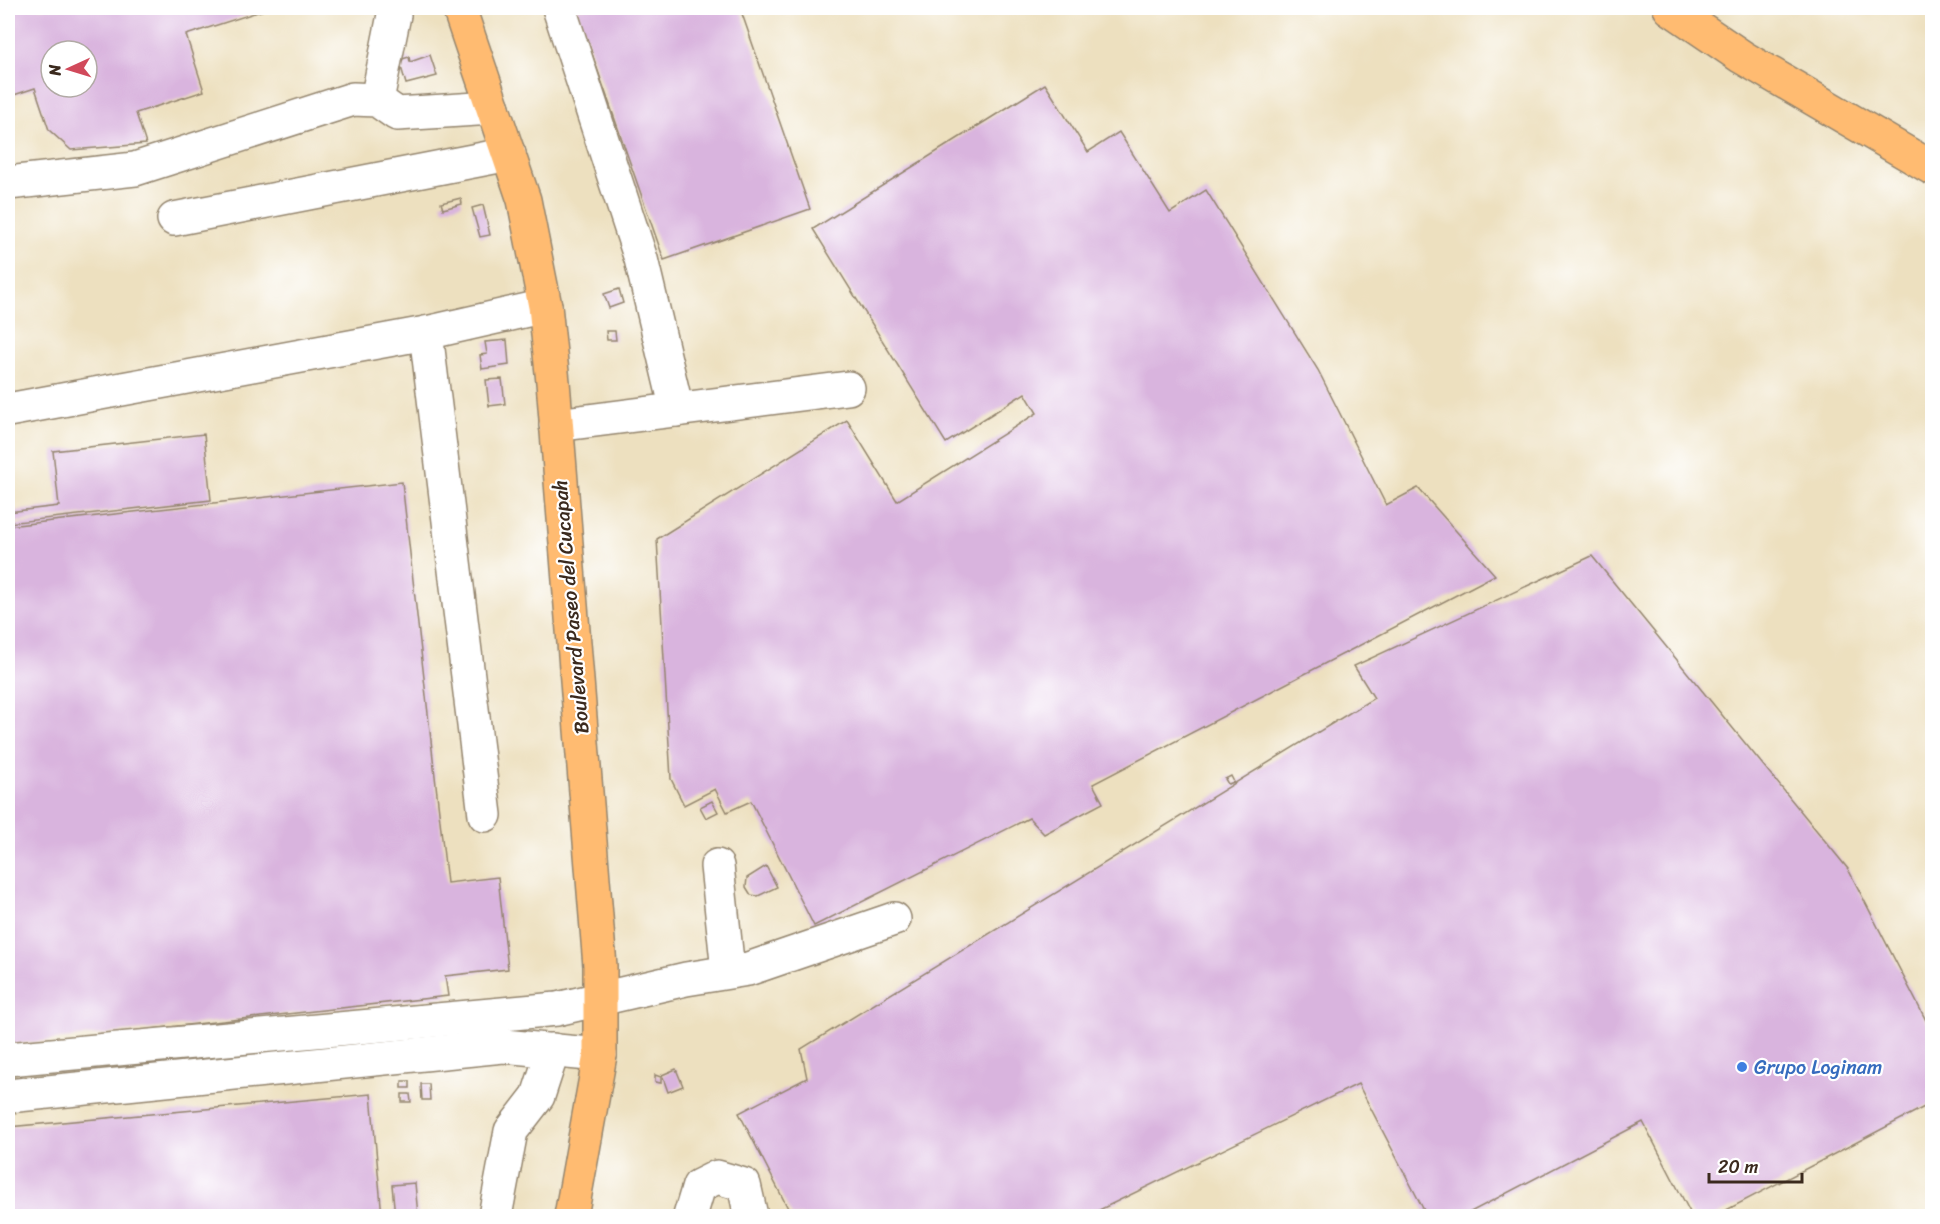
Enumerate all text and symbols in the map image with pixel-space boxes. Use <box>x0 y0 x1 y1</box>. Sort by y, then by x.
north arrow <box>39 39 99 99</box>
text: N <box>40 63 69 78</box>
street label: Boulevard Paseo del Cucapah <box>542 479 600 735</box>
place label: Grupo Loginam <box>1754 1050 1882 1085</box>
marker: Grupo Loginam <box>1735 1060 1749 1074</box>
scale bar <box>1709 1146 1802 1184</box>
text: 20 m <box>1718 1151 1758 1183</box>

